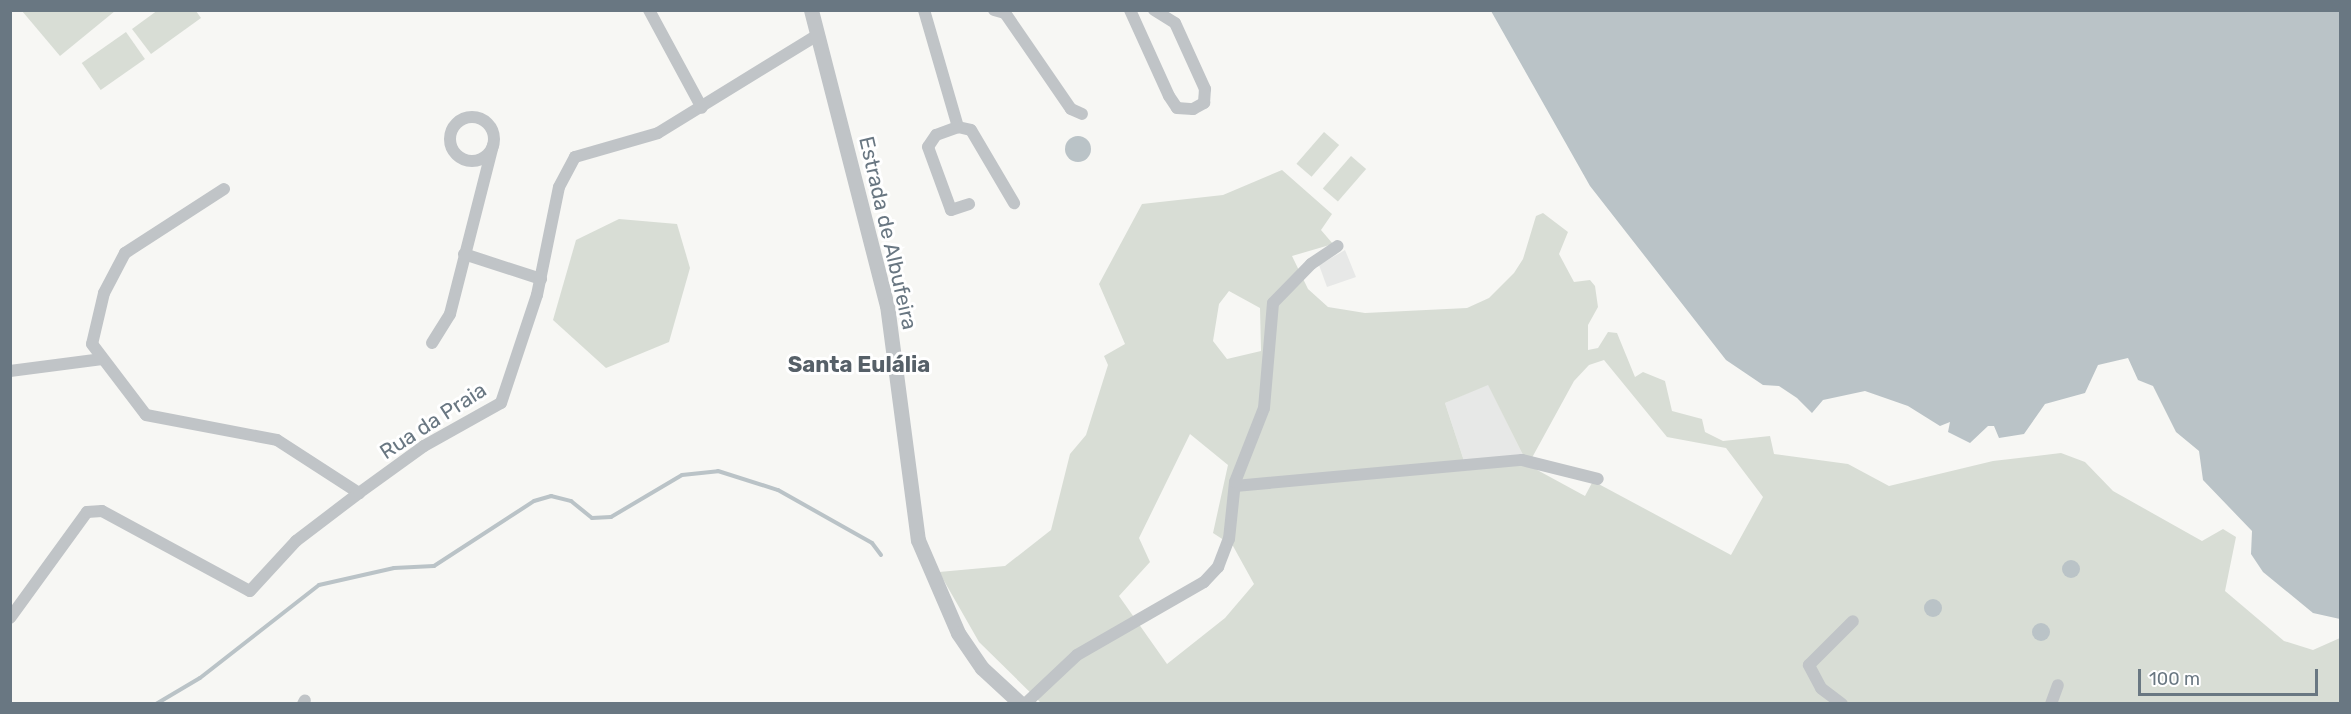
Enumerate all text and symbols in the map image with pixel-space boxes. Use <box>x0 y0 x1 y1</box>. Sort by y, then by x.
street label: Estrada de Albufeira <box>853 134 923 332</box>
district label: Santa Eulália <box>788 352 930 378</box>
street label: Rua da Praia <box>375 377 491 465</box>
scale bar <box>2141 657 2321 695</box>
text: 100 m <box>2149 668 2200 690</box>

